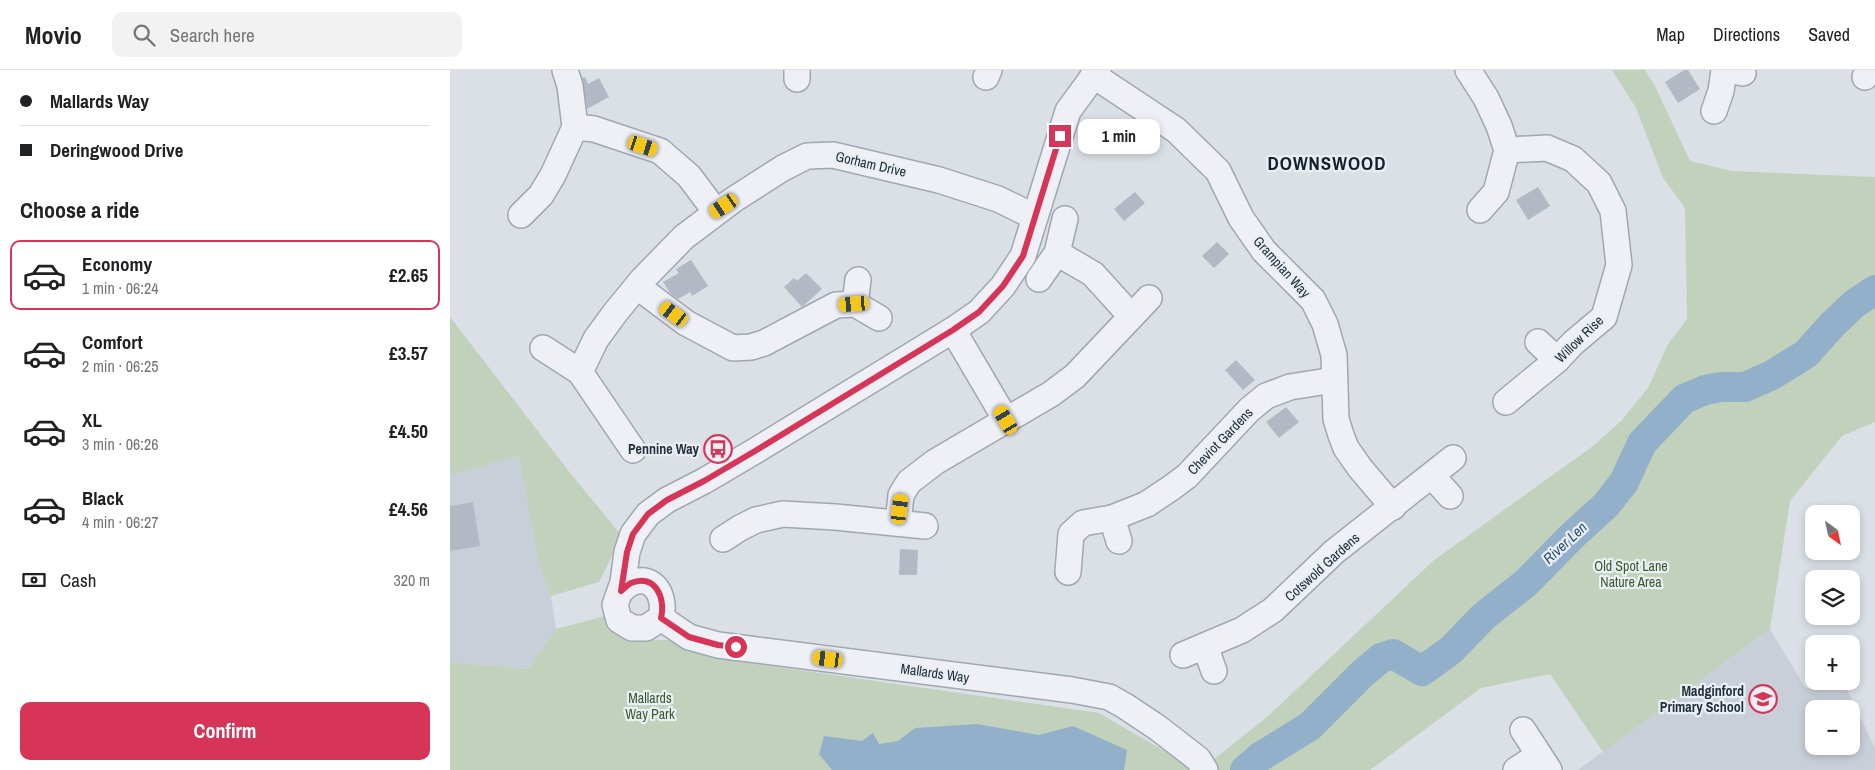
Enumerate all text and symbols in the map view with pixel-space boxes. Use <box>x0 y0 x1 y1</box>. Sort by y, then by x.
search box <box>112 12 462 57</box>
text: Movio <box>25 19 82 51</box>
icon: search <box>130 21 158 49</box>
text: Search here <box>170 22 255 48</box>
text: Map <box>1656 22 1685 47</box>
text: Directions <box>1713 22 1780 47</box>
text: Saved <box>1808 22 1850 47</box>
text: Mallards Way <box>50 88 149 114</box>
callout: 1 min <box>1078 118 1160 154</box>
route end <box>1049 125 1071 147</box>
text: 1 min <box>1102 125 1136 147</box>
car <box>626 134 659 158</box>
text: Deringwood Drive <box>50 137 183 163</box>
street label: Gorham Drive <box>834 147 908 181</box>
district label: DOWNSWOOD <box>1268 150 1386 176</box>
car <box>707 191 740 221</box>
text: Choose a ride <box>20 195 139 225</box>
street label: Grampian Way <box>1250 232 1315 302</box>
text: Economy <box>82 251 152 277</box>
icon: car <box>22 253 67 298</box>
text: £2.65 <box>389 262 428 288</box>
text: 1 min · 06:24 <box>82 277 159 299</box>
car <box>838 295 869 313</box>
car <box>657 299 690 329</box>
street label: Willow Rise <box>1551 311 1607 367</box>
text: Comfort <box>82 329 143 355</box>
icon: car <box>22 331 67 376</box>
text: £3.57 <box>389 340 428 366</box>
text: 2 min · 06:25 <box>82 355 159 377</box>
car <box>991 403 1020 437</box>
street label: Cheviot Gardens <box>1183 403 1257 478</box>
text: XL <box>82 407 102 433</box>
icon: car <box>22 409 67 454</box>
text: £4.50 <box>389 418 428 444</box>
text: 3 min · 06:26 <box>82 433 159 455</box>
bus stop icon: Pennine Way <box>703 434 733 464</box>
place label: Pennine Way <box>628 440 700 458</box>
text: Black <box>82 485 124 511</box>
icon: car <box>22 487 67 532</box>
car <box>890 493 909 525</box>
text: £4.56 <box>389 496 428 522</box>
north arrow <box>1805 505 1860 560</box>
map controls <box>1805 505 1860 755</box>
text: 4 min · 06:27 <box>82 511 159 533</box>
water label: River Len <box>1538 517 1591 568</box>
street label: Cotswold Gardens <box>1281 529 1363 605</box>
park label: Old Spot Lane Nature Area <box>1594 557 1668 591</box>
icon: cash <box>20 566 48 594</box>
text: Cash <box>60 567 96 593</box>
text: 320 m <box>394 569 430 591</box>
button: layers <box>1805 570 1860 625</box>
button: + <box>1805 635 1860 690</box>
route start <box>725 636 747 658</box>
car <box>812 650 843 668</box>
street label: Mallards Way <box>900 659 971 687</box>
place label: Madginford Primary School <box>1660 682 1744 716</box>
school or university icon: Madginford Primary School <box>1748 684 1778 714</box>
park label: Mallards Way Park <box>625 689 675 723</box>
button: − <box>1805 700 1860 755</box>
button: Confirm <box>20 702 430 760</box>

